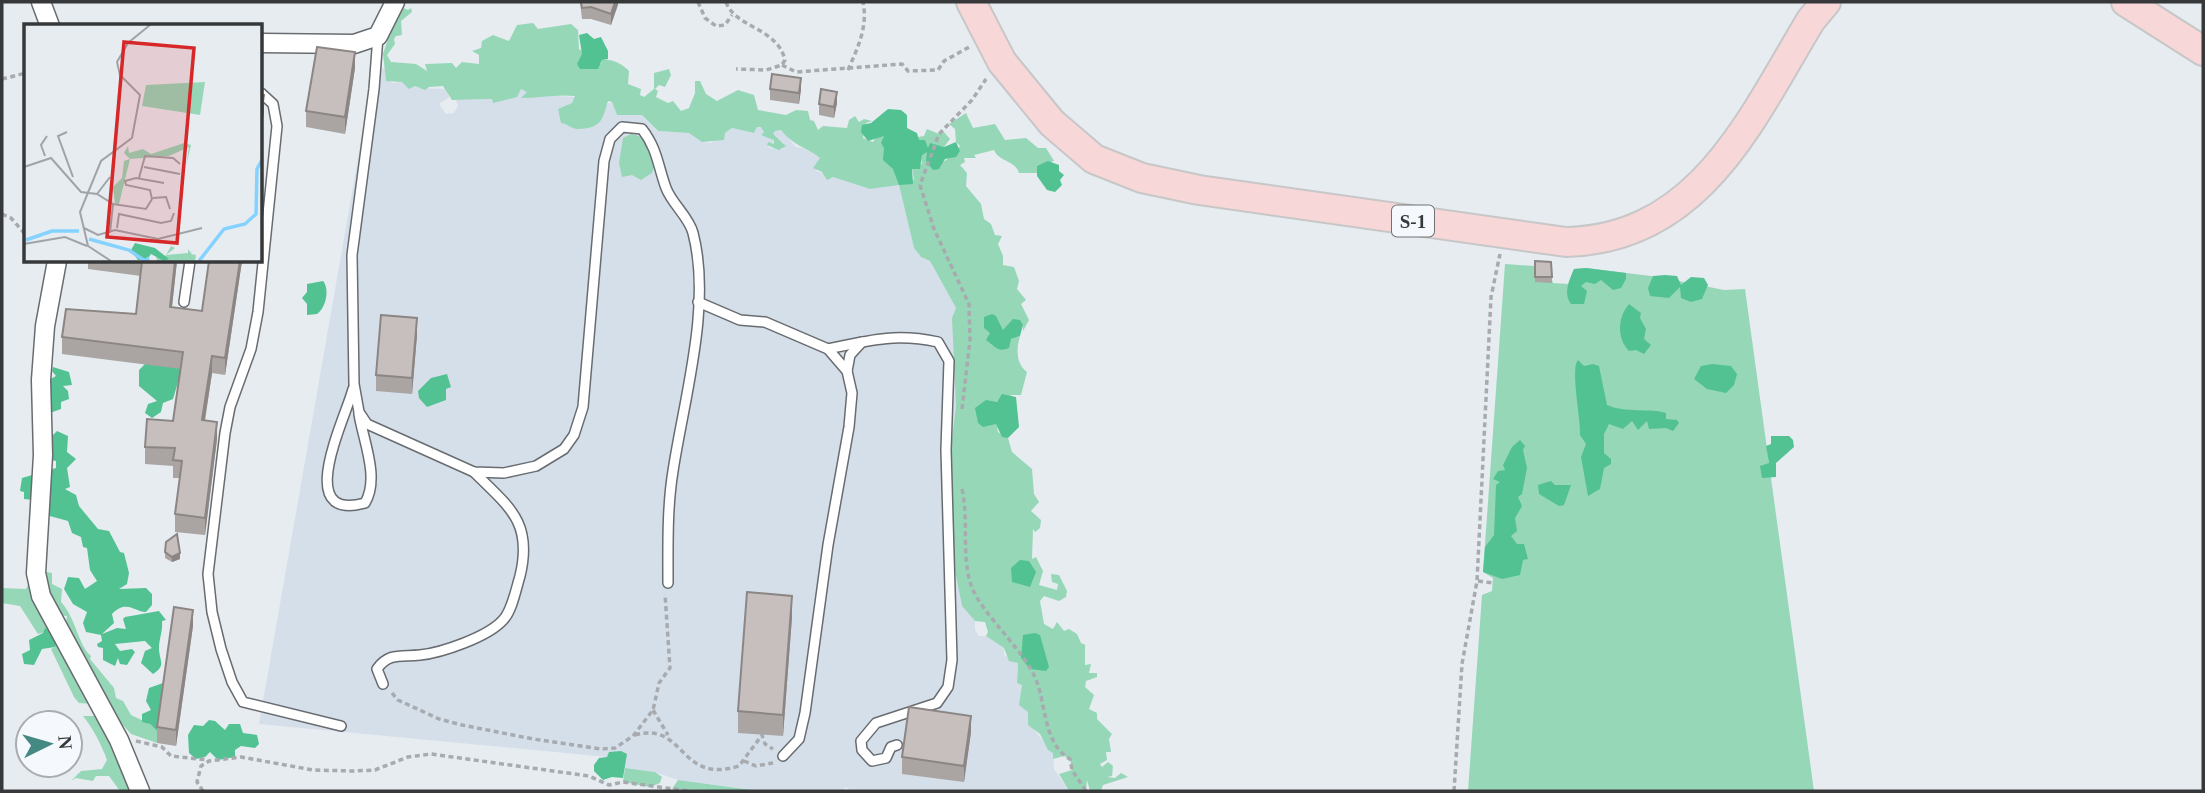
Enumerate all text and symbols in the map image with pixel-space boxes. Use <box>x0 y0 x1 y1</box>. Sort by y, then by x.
inset map <box>24 24 262 262</box>
road number: S-1 <box>1392 206 1434 236</box>
north arrow <box>14 709 84 779</box>
text: N <box>54 735 77 751</box>

